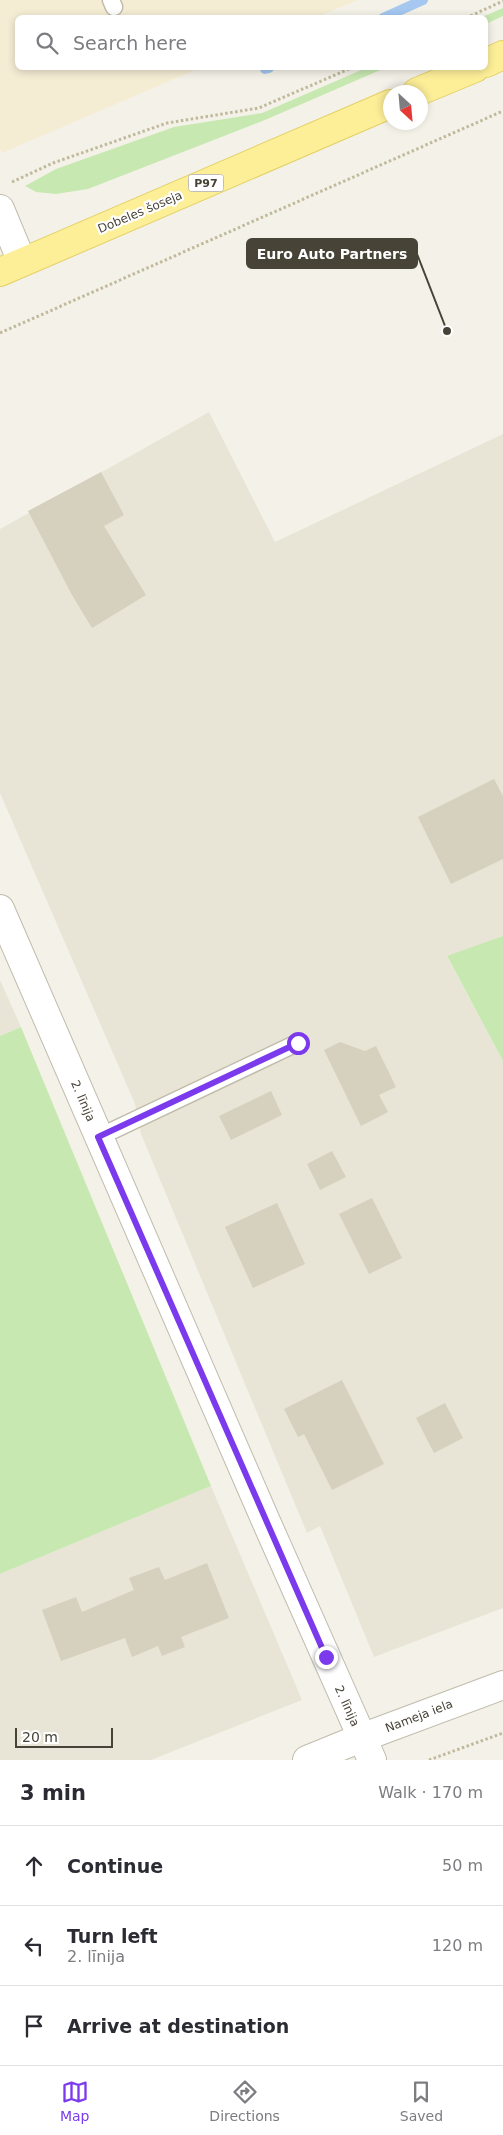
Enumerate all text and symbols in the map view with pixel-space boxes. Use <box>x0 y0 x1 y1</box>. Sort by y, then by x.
search box <box>15 15 488 70</box>
icon: search <box>33 29 61 57</box>
text: Search here <box>73 32 187 54</box>
north arrow <box>383 85 428 130</box>
road number: P97 <box>188 174 224 192</box>
street label: Dobeles šoseja <box>96 188 184 236</box>
callout: Euro Auto Partners <box>247 239 417 268</box>
text: Euro Auto Partners <box>257 246 407 262</box>
route start <box>287 1032 310 1055</box>
street label: 2. līnija <box>68 1078 98 1124</box>
route end <box>315 1646 338 1669</box>
street label: 2. līnija <box>332 1683 362 1729</box>
street label: Nameja iela <box>383 1697 455 1735</box>
scale bar <box>15 1725 112 1748</box>
text: 20 m <box>22 1729 58 1745</box>
text: 3 min <box>20 1781 86 1805</box>
text: Walk · 170 m <box>378 1783 483 1802</box>
icon: ahead <box>20 1852 48 1880</box>
text: Continue <box>67 1855 163 1877</box>
text: 50 m <box>442 1856 483 1875</box>
text: Turn left <box>67 1925 158 1947</box>
icon: left <box>20 1932 48 1960</box>
text: 120 m <box>432 1936 483 1955</box>
text: 2. līnija <box>67 1947 125 1966</box>
icon: arrive <box>20 2012 48 2040</box>
text: Arrive at destination <box>67 2015 289 2037</box>
tab: Map <box>60 2078 89 2124</box>
tab: Directions <box>209 2078 280 2124</box>
tab: Saved <box>400 2078 443 2124</box>

